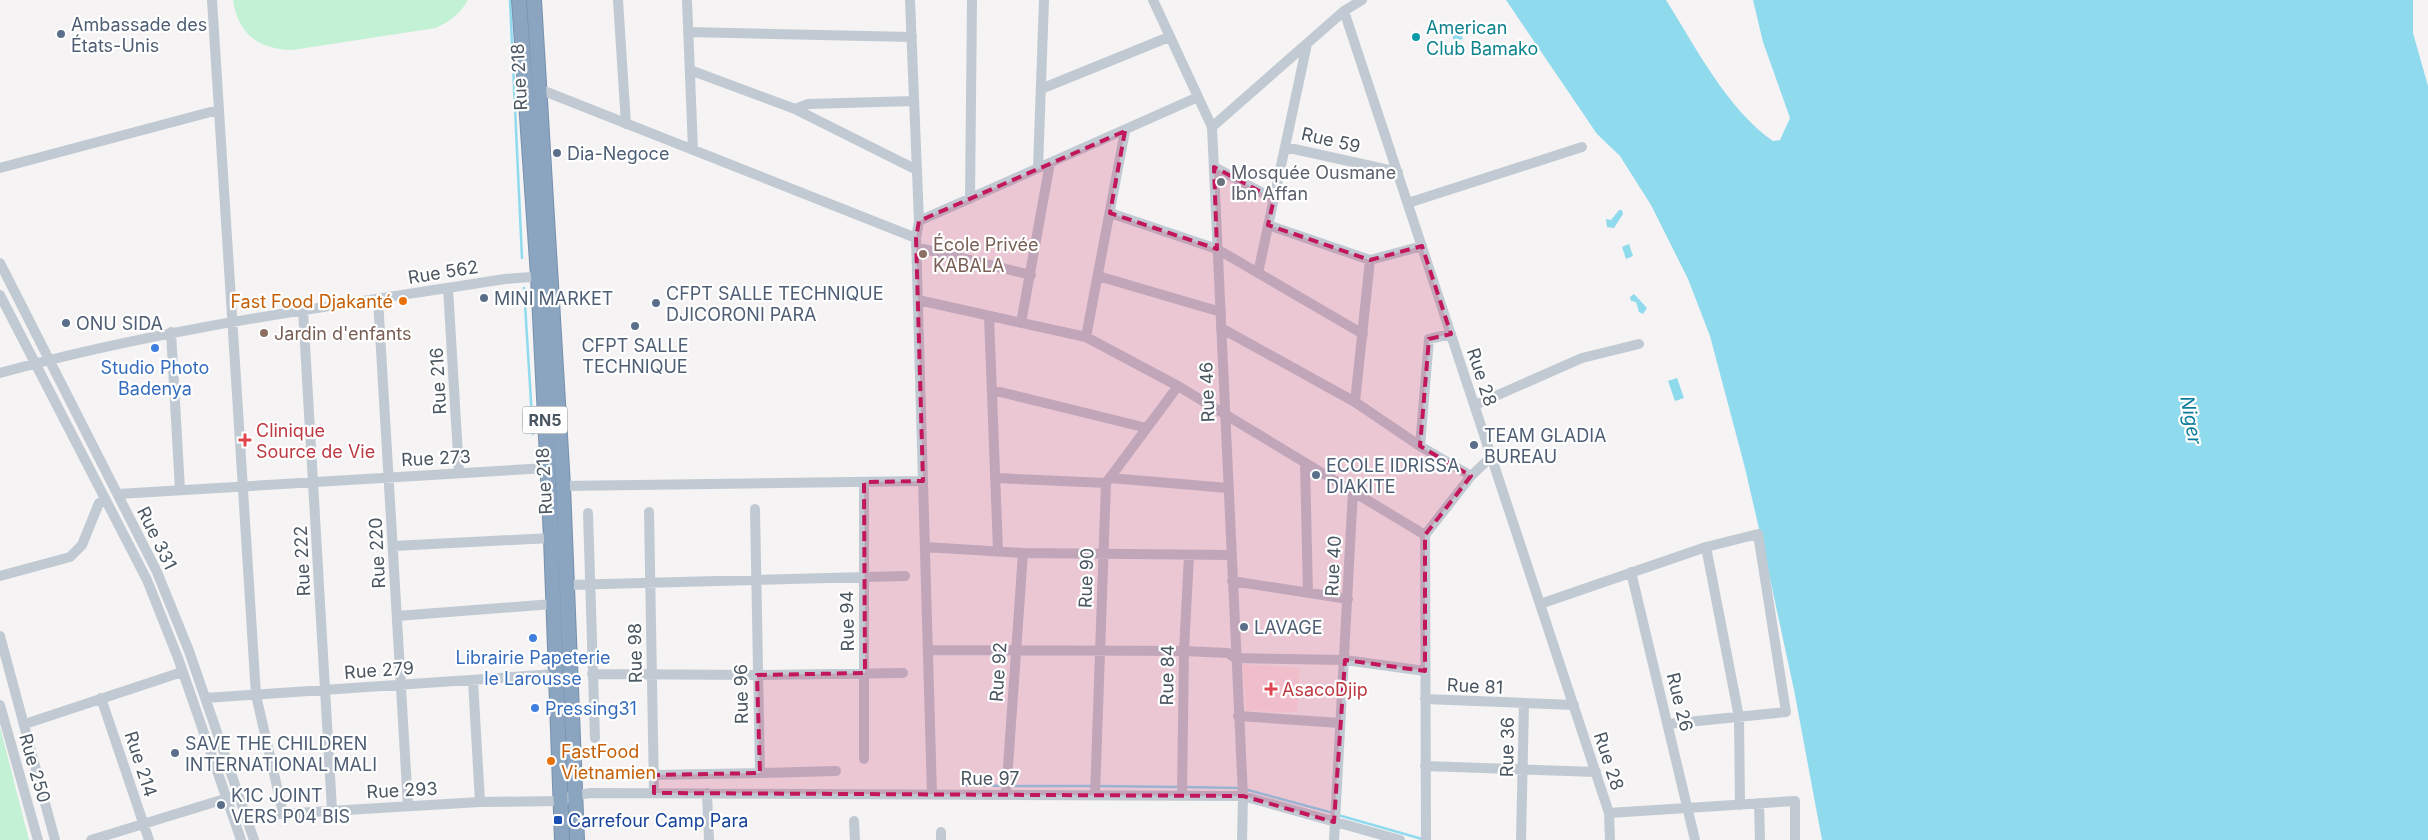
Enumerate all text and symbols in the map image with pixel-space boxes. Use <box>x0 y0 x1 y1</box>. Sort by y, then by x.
place label: Ambassade des États-Unis <box>71 14 207 56</box>
place label: American Club Bamako <box>1426 17 1538 59</box>
marker: Ambassade des États-Unis <box>55 28 67 40</box>
marker: American Club Bamako <box>1410 31 1422 43</box>
street label: Rue 218 <box>507 43 531 111</box>
street label: Rue 59 <box>1299 123 1363 157</box>
place label: Dia-Negoce <box>567 143 669 164</box>
marker: Dia-Negoce <box>551 147 563 159</box>
place label: Mosquée Ousmane Ibn Affan <box>1231 162 1396 204</box>
marker: Mosquée Ousmane Ibn Affan <box>1215 176 1227 188</box>
place label: École Privée KABALA <box>933 233 1038 276</box>
marker: École Privée KABALA <box>917 248 929 260</box>
street label: Rue 562 <box>406 256 480 288</box>
place label: CFPT SALLE TECHNIQUE DJICORONI PARA <box>666 283 884 325</box>
place label: MINI MARKET <box>494 288 613 309</box>
place label: Fast Food Djakanté <box>230 291 393 312</box>
marker: MINI MARKET <box>478 292 490 304</box>
marker: Fast Food Djakanté <box>397 295 409 307</box>
marker: CFPT SALLE TECHNIQUE DJICORONI PARA <box>650 297 662 309</box>
place label: ONU SIDA <box>76 313 163 334</box>
marker: ONU SIDA <box>60 317 72 329</box>
marker: CFPT SALLE TECHNIQUE <box>629 320 641 332</box>
place label: Jardin d'enfants <box>274 323 412 344</box>
marker: Jardin d'enfants <box>258 327 270 339</box>
place label: CFPT SALLE TECHNIQUE <box>581 335 689 377</box>
marker: Studio Photo Badenya <box>149 342 161 354</box>
street label: Rue 28 <box>1463 345 1501 409</box>
street label: Rue 216 <box>426 347 450 415</box>
place label: Studio Photo Badenya <box>101 357 209 399</box>
street label: Rue 46 <box>1195 361 1219 423</box>
water label: Niger <box>2175 394 2207 447</box>
road number: RN5 <box>522 406 568 434</box>
place label: Clinique Source de Vie <box>256 420 375 462</box>
place label: TEAM GLADIA BUREAU <box>1484 425 1606 467</box>
marker: Clinique Source de Vie <box>238 433 252 447</box>
marker: TEAM GLADIA BUREAU <box>1468 439 1480 451</box>
street label: Rue 273 <box>401 446 471 470</box>
street label: Rue 218 <box>532 447 556 515</box>
place label: ECOLE IDRISSA DIAKITE <box>1326 455 1460 497</box>
marker: ECOLE IDRISSA DIAKITE <box>1310 469 1322 481</box>
street label: Rue 331 <box>133 503 181 573</box>
street label: Rue 220 <box>365 517 389 589</box>
street label: Rue 222 <box>290 525 314 597</box>
street label: Rue 40 <box>1321 535 1345 597</box>
street label: Rue 90 <box>1074 547 1098 609</box>
street label: Rue 94 <box>836 591 858 651</box>
place label: LAVAGE <box>1254 617 1323 638</box>
marker: LAVAGE <box>1238 621 1250 633</box>
street label: Rue 98 <box>624 623 646 683</box>
marker: Librairie Papeterie le Larousse <box>527 632 539 644</box>
street label: Rue 92 <box>985 641 1011 703</box>
street label: Rue 84 <box>1156 645 1178 705</box>
place label: Librairie Papeterie le Larousse <box>455 647 611 689</box>
street label: Rue 279 <box>343 657 415 683</box>
street label: Rue 96 <box>730 664 752 724</box>
street label: Rue 26 <box>1663 670 1697 734</box>
street label: Rue 81 <box>1446 674 1504 698</box>
place label: AsacoDjip <box>1282 679 1368 700</box>
marker: AsacoDjip <box>1264 682 1278 696</box>
place label: Pressing31 <box>545 698 637 719</box>
marker: Pressing31 <box>529 702 541 714</box>
street label: Rue 36 <box>1496 717 1518 777</box>
street label: Rue 214 <box>121 729 161 799</box>
street label: Rue 28 <box>1590 729 1628 793</box>
street label: Rue 250 <box>15 731 55 805</box>
place label: SAVE THE CHILDREN INTERNATIONAL MALI <box>185 733 377 775</box>
place label: FastFood Vietnamien <box>561 741 656 783</box>
marker: SAVE THE CHILDREN INTERNATIONAL MALI <box>169 747 181 759</box>
marker: FastFood Vietnamien <box>545 755 557 767</box>
street label: Rue 97 <box>961 768 1019 789</box>
street label: Rue 293 <box>366 778 438 802</box>
place label: K1C JOINT VERS P04 BIS <box>231 785 350 827</box>
marker: K1C JOINT VERS P04 BIS <box>215 799 227 811</box>
place label: Carrefour Camp Para <box>568 810 748 831</box>
marker: Carrefour Camp Para <box>552 814 564 826</box>

